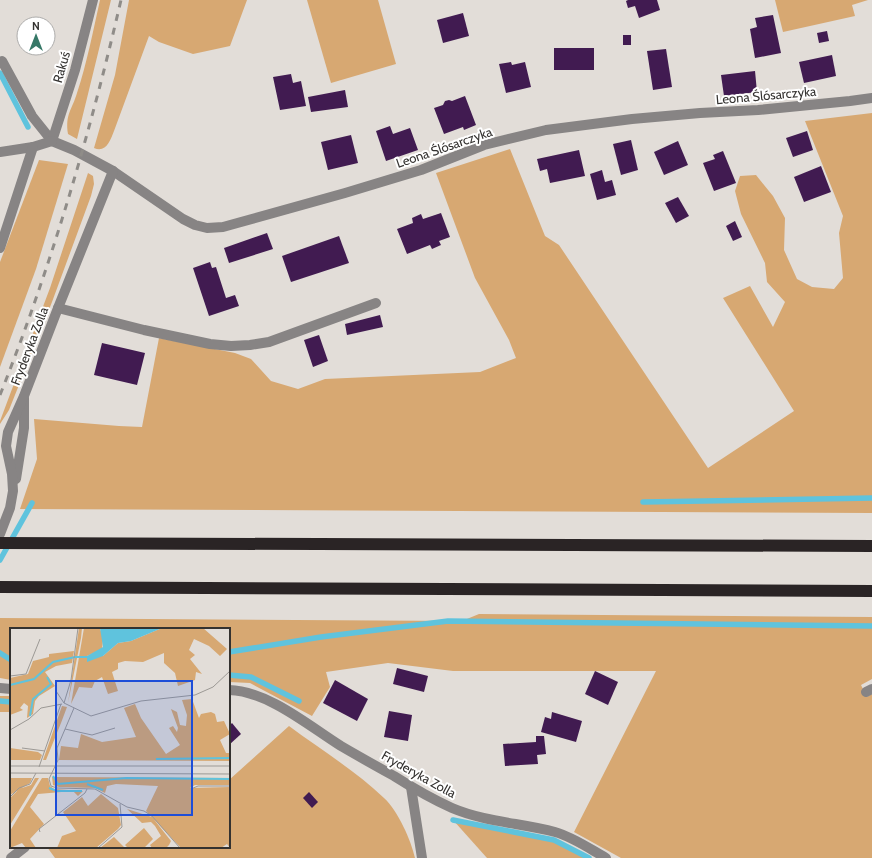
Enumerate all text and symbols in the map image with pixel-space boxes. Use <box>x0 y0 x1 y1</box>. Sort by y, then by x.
north arrow <box>16 16 56 56</box>
text: N <box>32 19 40 33</box>
street label: Rakuś <box>49 49 73 85</box>
street label: Leona Ślósarczyka <box>715 83 818 107</box>
street label: Leona Ślósarczyka <box>394 123 495 171</box>
street label: Fryderyka Zolla <box>7 304 52 387</box>
inset map <box>10 628 230 848</box>
street label: Fryderyka Zolla <box>379 747 460 801</box>

